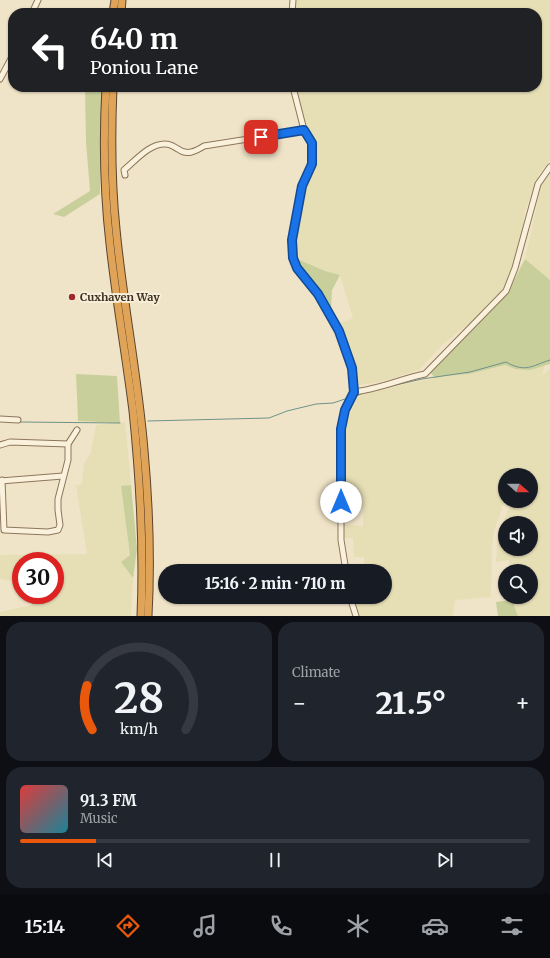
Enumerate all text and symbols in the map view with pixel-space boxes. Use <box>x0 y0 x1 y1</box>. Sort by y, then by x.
text: 640 m <box>90 21 178 57</box>
icon: left <box>24 24 76 76</box>
text: Poniou Lane <box>90 56 198 79</box>
pin <box>244 120 278 154</box>
icon: arrive <box>250 126 272 148</box>
place label: Cuxhaven Way <box>80 290 160 304</box>
marker: Cuxhaven Way <box>67 292 77 302</box>
north arrow <box>498 468 538 508</box>
map controls <box>498 468 538 604</box>
position arrow <box>320 481 362 523</box>
button: sound <box>498 516 538 556</box>
speed limit sign: 30 <box>12 552 64 604</box>
button: search <box>498 564 538 604</box>
text: 15:16 · 2 min · 710 m <box>205 574 345 593</box>
text: Climate <box>292 664 340 681</box>
text: 28 <box>114 671 164 723</box>
text: 21.5° <box>376 684 446 722</box>
text: − <box>292 689 307 717</box>
text: + <box>515 689 530 717</box>
text: km/h <box>120 719 158 737</box>
text: 91.3 FM <box>80 791 137 810</box>
text: Music <box>80 810 118 827</box>
icon: previous <box>94 849 116 871</box>
icon: pause <box>264 849 286 871</box>
icon: next <box>434 849 456 871</box>
icon: directions <box>114 912 142 940</box>
icon: music <box>191 912 219 940</box>
icon: phone <box>267 912 295 940</box>
icon: climate <box>344 912 372 940</box>
icon: car <box>421 912 449 940</box>
icon: filters <box>498 912 526 940</box>
text: 15:14 <box>24 915 65 938</box>

